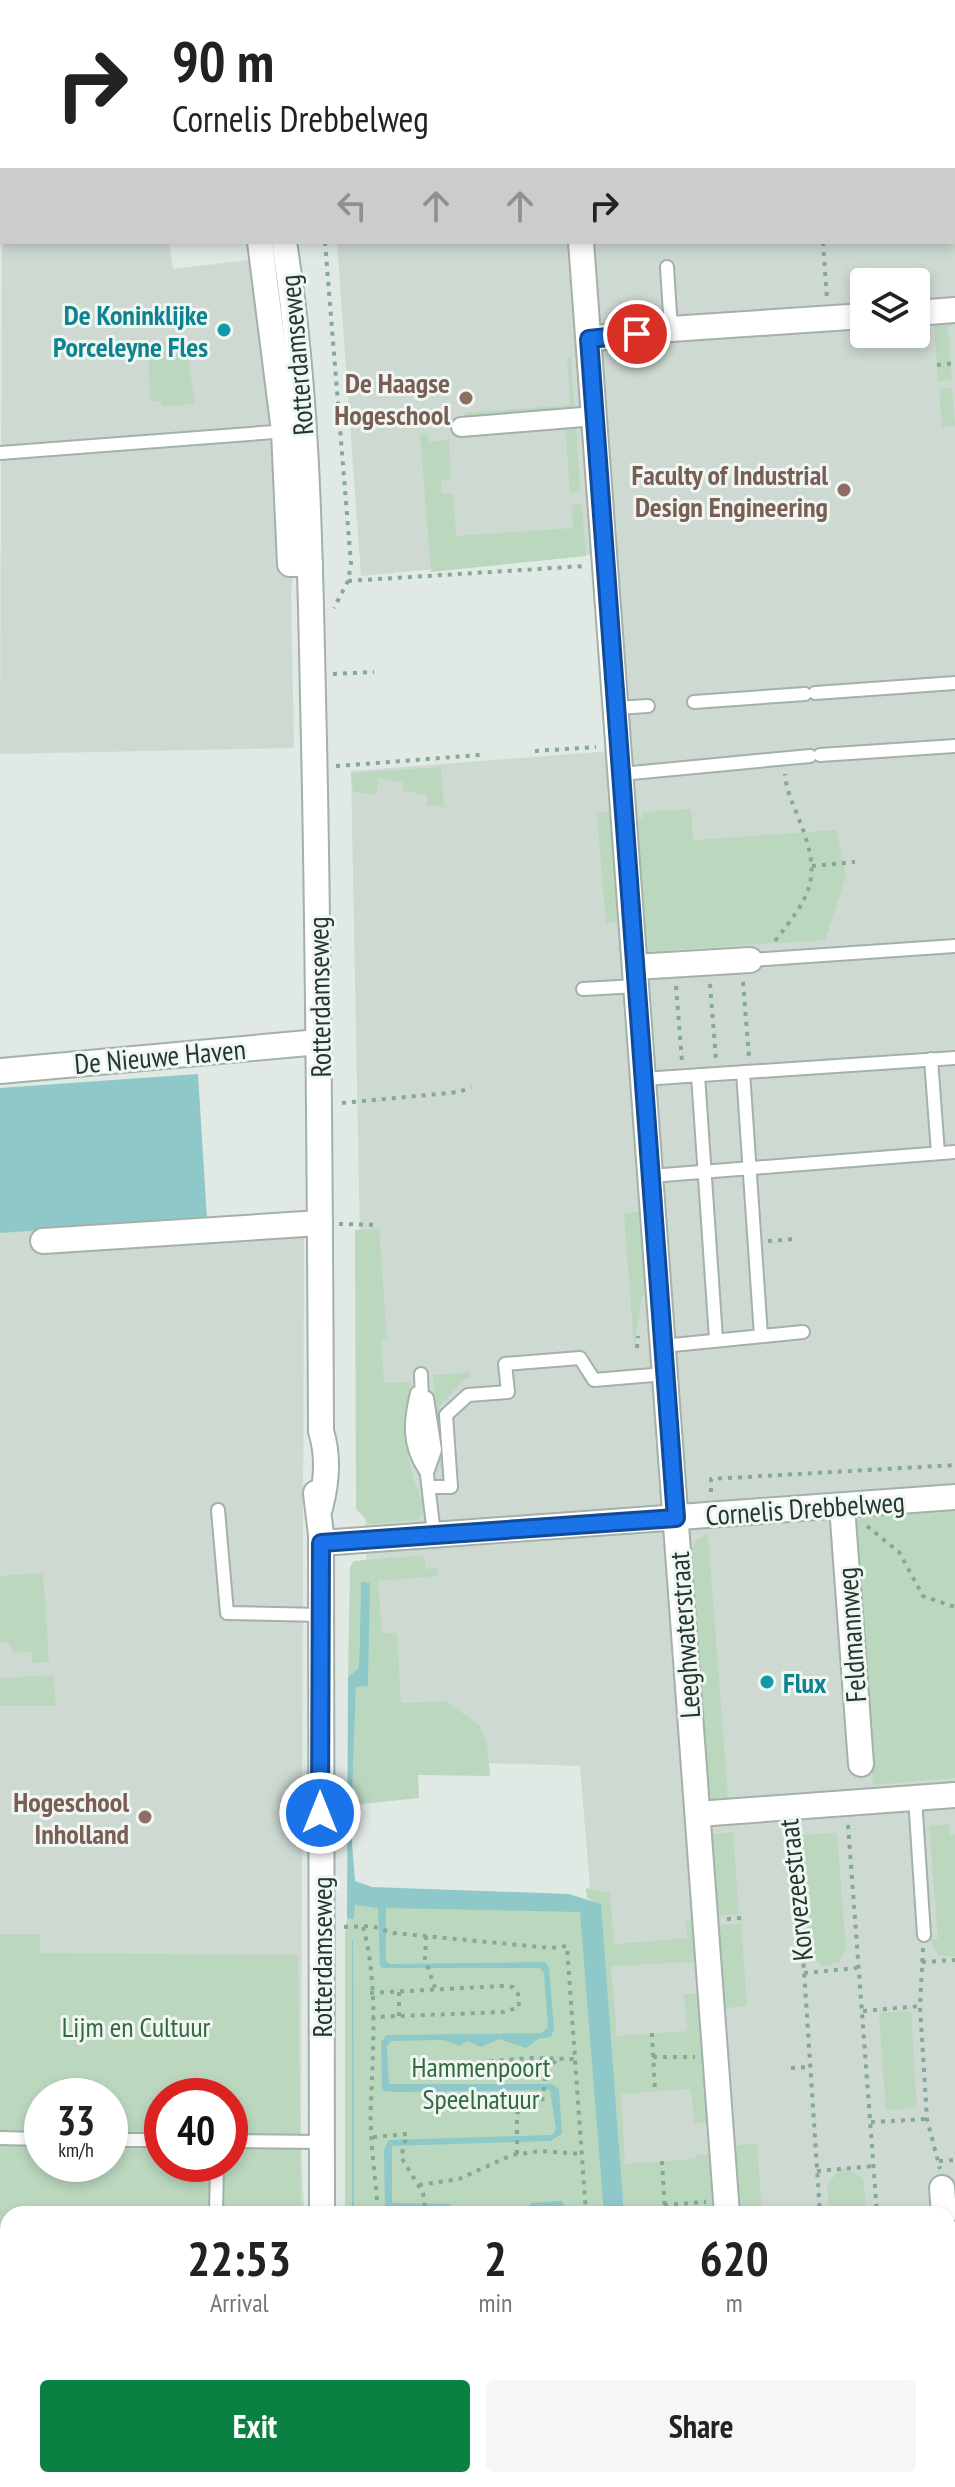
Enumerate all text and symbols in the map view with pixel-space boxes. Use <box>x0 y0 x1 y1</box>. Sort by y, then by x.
text: 90 m <box>172 25 274 97</box>
icon: right <box>40 32 144 136</box>
text: Cornelis Drebbelweg <box>172 95 429 142</box>
icon: left <box>330 184 374 228</box>
icon: ahead <box>414 184 458 228</box>
icon: ahead <box>498 184 542 228</box>
icon: right <box>582 184 626 228</box>
map controls <box>850 268 930 348</box>
button: layers <box>850 268 930 348</box>
street label: Rotterdamseweg <box>271 273 321 437</box>
place label: De Koninklijke Porceleyne Fles <box>53 296 208 365</box>
pin <box>603 300 671 368</box>
icon: arrive <box>615 312 659 356</box>
marker: De Koninklijke Porceleyne Fles <box>215 321 233 339</box>
place label: De Haagse Hogeschool <box>334 364 450 433</box>
marker: De Haagse Hogeschool <box>457 389 475 407</box>
place label: Faculty of Industrial Design Engineering <box>632 456 828 525</box>
marker: Faculty of Industrial Design Engineering <box>835 481 853 499</box>
street label: Rotterdamseweg <box>299 916 339 1078</box>
street label: De Nieuwe Haven <box>73 1030 247 1082</box>
street label: Cornelis Drebbelweg <box>704 1483 906 1533</box>
street label: Leeghwaterstraat <box>660 1550 708 1720</box>
street label: Feldmannweg <box>828 1566 874 1704</box>
place label: Flux <box>783 1664 827 1701</box>
marker: Flux <box>758 1673 776 1691</box>
position arrow <box>278 1771 362 1855</box>
place label: Hogeschool Inholland <box>13 1783 129 1852</box>
marker: Hogeschool Inholland <box>136 1808 154 1826</box>
street label: Korvezeestraat <box>769 1817 821 1963</box>
street label: Rotterdamseweg <box>303 1877 340 2037</box>
park label: Lijm en Cultuur <box>62 2008 211 2045</box>
park label: Hammenpoort Speelnatuur <box>412 2048 551 2117</box>
speed limit sign: 40 <box>144 2078 248 2182</box>
text: 33 <box>57 2094 95 2146</box>
text: km/h <box>58 2137 94 2163</box>
text: 22:53 <box>187 2227 291 2289</box>
text: 2 <box>484 2227 507 2289</box>
text: 620 <box>700 2227 769 2289</box>
text: Arrival <box>210 2286 269 2319</box>
text: min <box>478 2286 512 2319</box>
text: m <box>726 2286 743 2319</box>
button: Exit <box>40 2380 470 2472</box>
button: Share <box>486 2380 916 2472</box>

